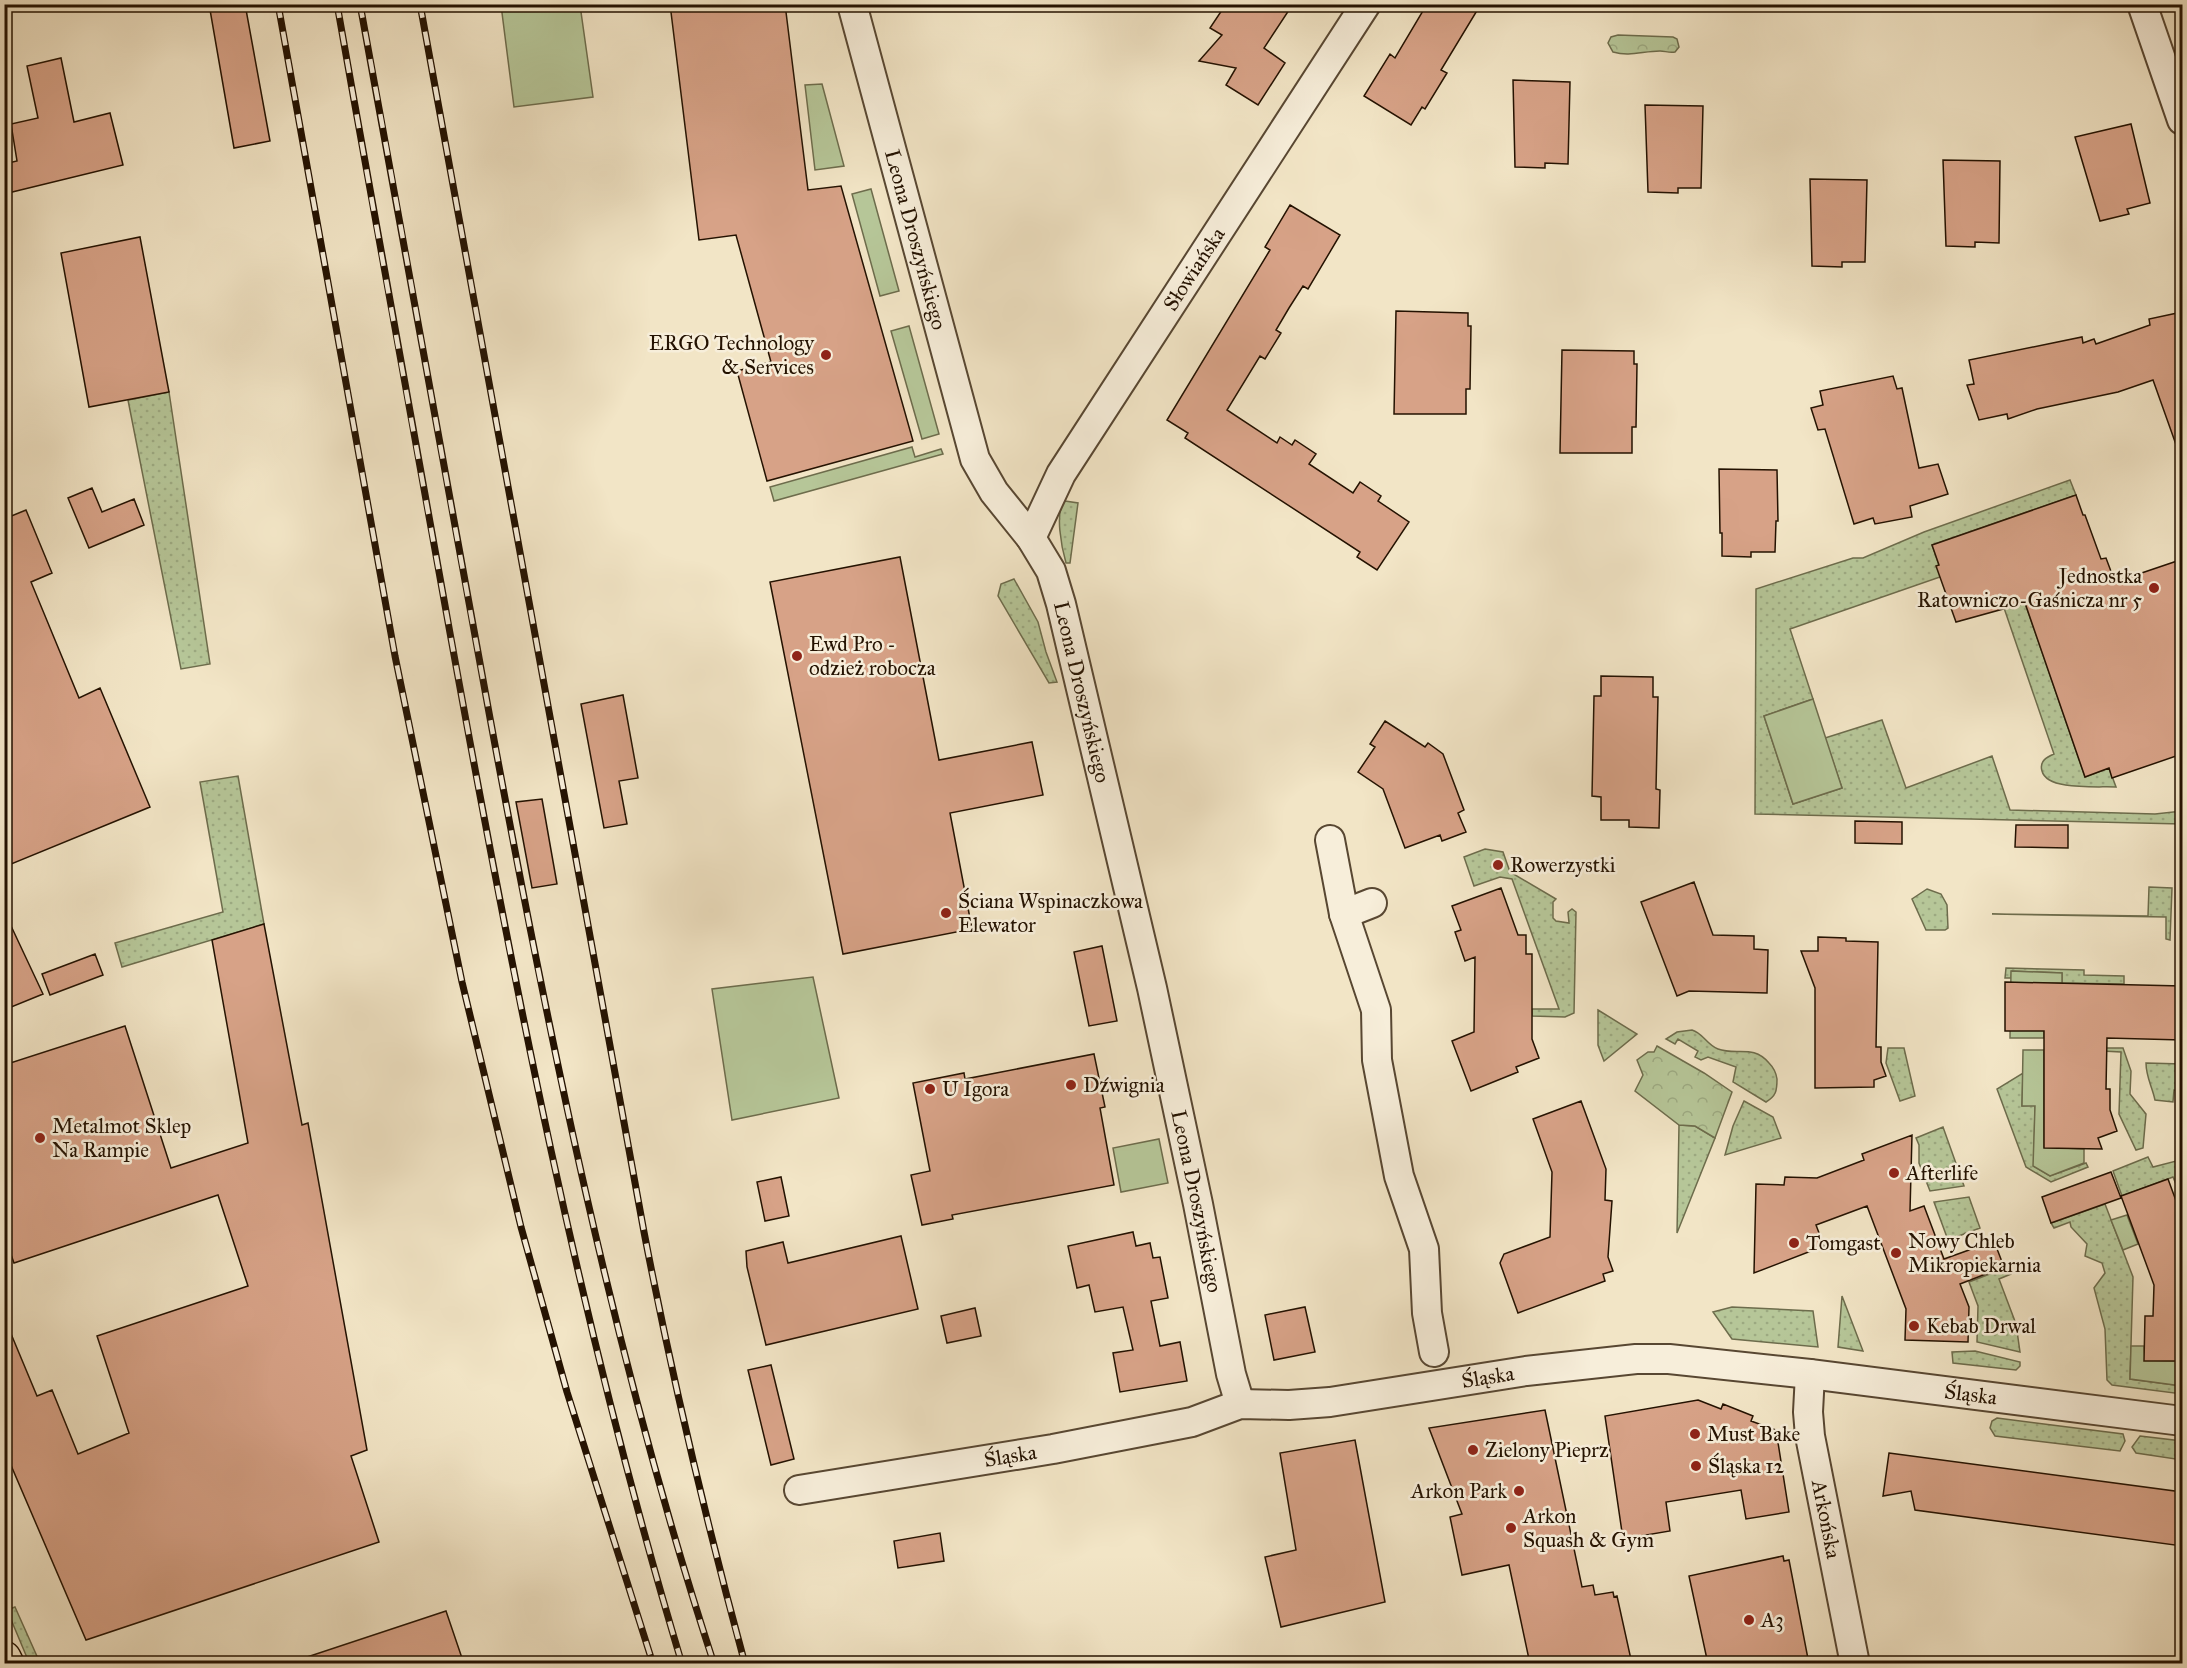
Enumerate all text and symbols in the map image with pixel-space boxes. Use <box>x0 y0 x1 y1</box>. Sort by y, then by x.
street label: Leona Droszyńskiego <box>879 146 953 333</box>
street label: Słowiańska <box>1157 222 1231 316</box>
place label: ERGO Technology & Services <box>649 330 815 380</box>
marker: ERGO Technology & Services <box>819 348 833 362</box>
place label: Jednostka Ratowniczo-Gaśnicza nr 5 <box>1917 563 2142 613</box>
marker: Jednostka Ratowniczo-Gaśnicza nr 5 <box>2147 581 2161 595</box>
street label: Leona Droszyńskiego <box>1048 599 1116 786</box>
place label: Ewd Pro - odzież robocza <box>809 631 936 681</box>
marker: Ewd Pro - odzież robocza <box>790 649 804 663</box>
place label: Rowerzystki <box>1510 852 1616 878</box>
marker: Rowerzystki <box>1491 858 1505 872</box>
place label: Ściana Wspinaczkowa Elewator <box>958 887 1143 938</box>
marker: Ściana Wspinaczkowa Elewator <box>939 906 953 920</box>
place label: Dźwignia <box>1083 1072 1165 1098</box>
place label: U Igora <box>942 1076 1009 1102</box>
marker: Dźwignia <box>1064 1078 1078 1092</box>
marker: U Igora <box>923 1082 937 1096</box>
street label: Leona Droszyńskiego <box>1165 1107 1228 1295</box>
place label: Metalmot Sklep Na Rampie <box>52 1113 191 1163</box>
marker: Metalmot Sklep Na Rampie <box>33 1131 47 1145</box>
place label: Afterlife <box>1905 1160 1979 1186</box>
marker: Afterlife <box>1887 1166 1901 1180</box>
place label: Nowy Chleb Mikropiekarnia <box>1908 1228 2041 1278</box>
place label: Tomgast <box>1806 1230 1881 1256</box>
marker: Tomgast <box>1787 1236 1801 1250</box>
marker: Nowy Chleb Mikropiekarnia <box>1889 1246 1903 1260</box>
place label: Kebab Drwal <box>1926 1313 2036 1339</box>
marker: Kebab Drwal <box>1907 1319 1921 1333</box>
street label: Śląska <box>1459 1360 1516 1394</box>
street label: Śląska <box>1943 1377 1999 1411</box>
place label: Must Bake <box>1707 1421 1801 1447</box>
marker: Must Bake <box>1688 1427 1702 1441</box>
place label: Zielony Pieprz <box>1485 1437 1609 1463</box>
street label: Śląska <box>982 1439 1039 1473</box>
marker: Zielony Pieprz <box>1466 1443 1480 1457</box>
place label: Śląska 12 <box>1708 1452 1785 1479</box>
marker: Śląska 12 <box>1689 1459 1703 1473</box>
street label: Arkońska <box>1806 1477 1847 1561</box>
place label: Arkon Park <box>1410 1478 1507 1504</box>
marker: Arkon Park <box>1512 1484 1526 1498</box>
place label: Arkon Squash & Gym <box>1522 1503 1655 1553</box>
marker: Arkon Squash & Gym <box>1504 1521 1518 1535</box>
place label: A3 <box>1760 1607 1784 1633</box>
marker: A3 <box>1742 1613 1756 1627</box>

